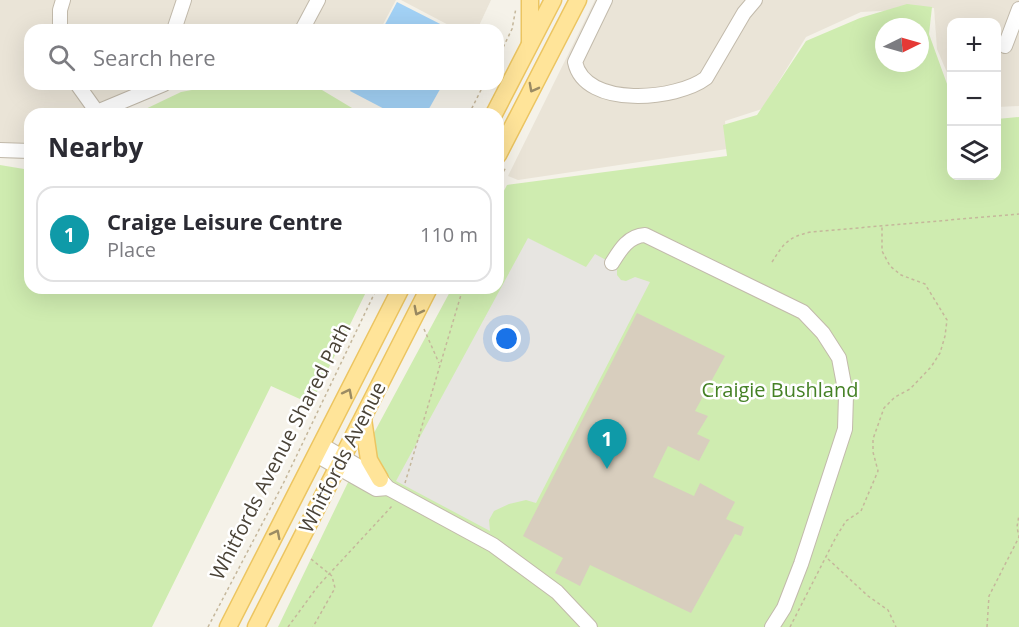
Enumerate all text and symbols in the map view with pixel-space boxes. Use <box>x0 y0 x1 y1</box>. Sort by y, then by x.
north arrow <box>875 18 929 72</box>
map controls <box>947 18 1001 180</box>
button: + <box>947 18 1001 72</box>
search box <box>24 24 504 90</box>
icon: search <box>45 41 78 74</box>
text: Search here <box>93 42 216 72</box>
button: − <box>947 72 1001 126</box>
one-way arrow <box>529 82 540 93</box>
button: layers <box>947 126 1001 180</box>
text: Nearby <box>48 129 143 165</box>
text: Craige Leisure Centre <box>107 206 342 236</box>
text: 1 <box>64 221 75 248</box>
text: 110 m <box>420 221 478 248</box>
text: Place <box>107 236 156 263</box>
one-way arrow <box>413 304 425 315</box>
street label: Whitfords Avenue Shared Path <box>205 318 355 584</box>
your location <box>492 324 521 353</box>
park label: Craigie Bushland <box>702 376 858 403</box>
street label: Whitfords Avenue <box>294 377 390 537</box>
one-way arrow <box>341 388 352 399</box>
pin: 1 <box>588 420 626 469</box>
one-way arrow <box>268 530 280 541</box>

